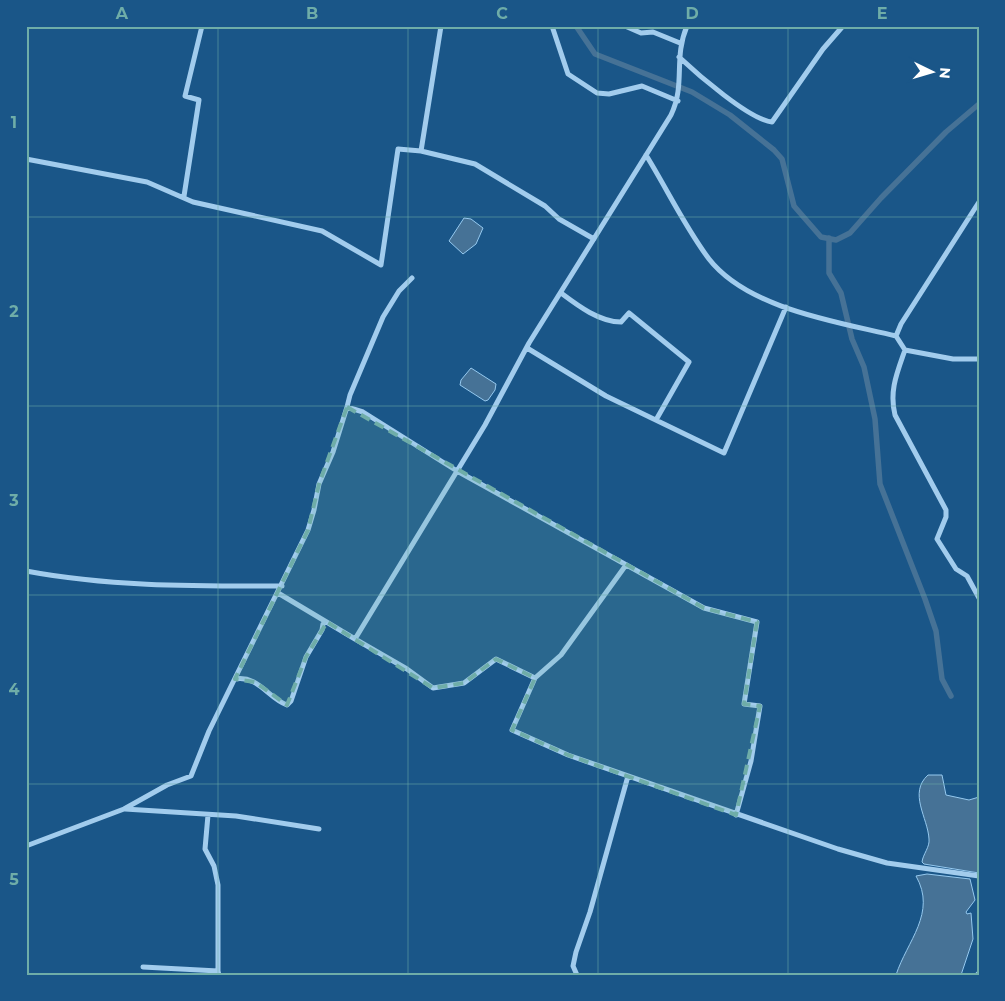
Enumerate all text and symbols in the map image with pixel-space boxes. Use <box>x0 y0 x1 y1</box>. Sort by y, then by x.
text: A <box>115 4 129 23</box>
text: B <box>306 4 318 23</box>
text: C <box>496 4 508 23</box>
text: D <box>685 4 699 23</box>
text: E <box>877 4 887 23</box>
north arrow <box>908 48 958 98</box>
text: N <box>935 67 954 80</box>
text: 1 <box>11 113 17 132</box>
text: 2 <box>9 302 19 321</box>
text: 3 <box>8 491 19 510</box>
text: 4 <box>8 680 20 699</box>
text: 5 <box>9 870 19 889</box>

